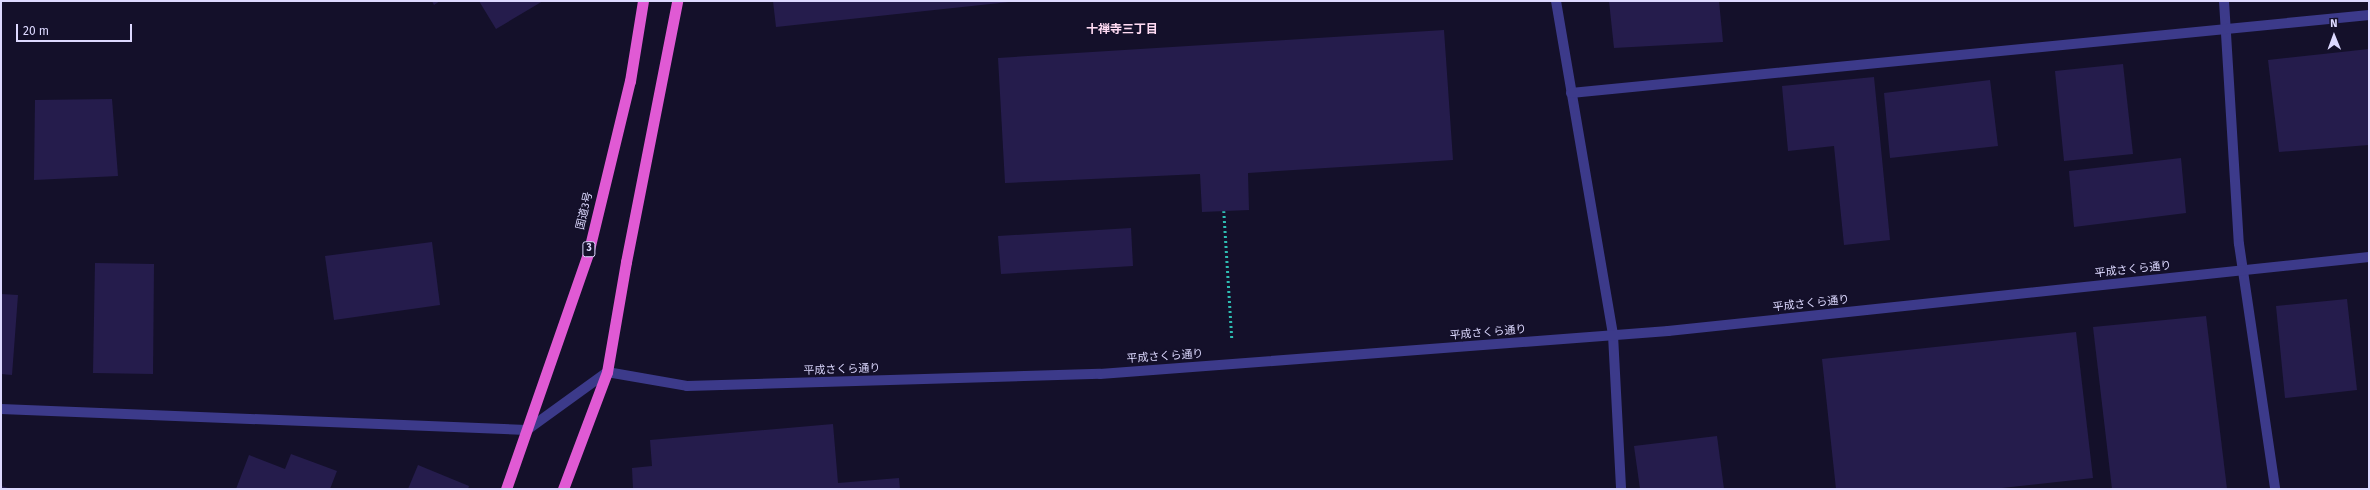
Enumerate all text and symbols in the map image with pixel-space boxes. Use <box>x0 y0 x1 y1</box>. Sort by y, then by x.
scale bar <box>18 16 134 42</box>
north arrow <box>2314 16 2354 56</box>
text: N <box>2330 17 2338 30</box>
district label: 十禅寺三丁目 <box>1086 23 1158 37</box>
text: 20 m <box>23 24 49 38</box>
street label: 国道3号 <box>574 191 596 231</box>
road number: 3 <box>582 241 596 257</box>
street label: 平成さくら通り <box>2094 259 2172 281</box>
street label: 平成さくら通り <box>1772 293 1850 315</box>
street label: 平成さくら通り <box>1449 323 1527 343</box>
street label: 平成さくら通り <box>1126 348 1204 366</box>
street label: 平成さくら通り <box>803 362 881 378</box>

